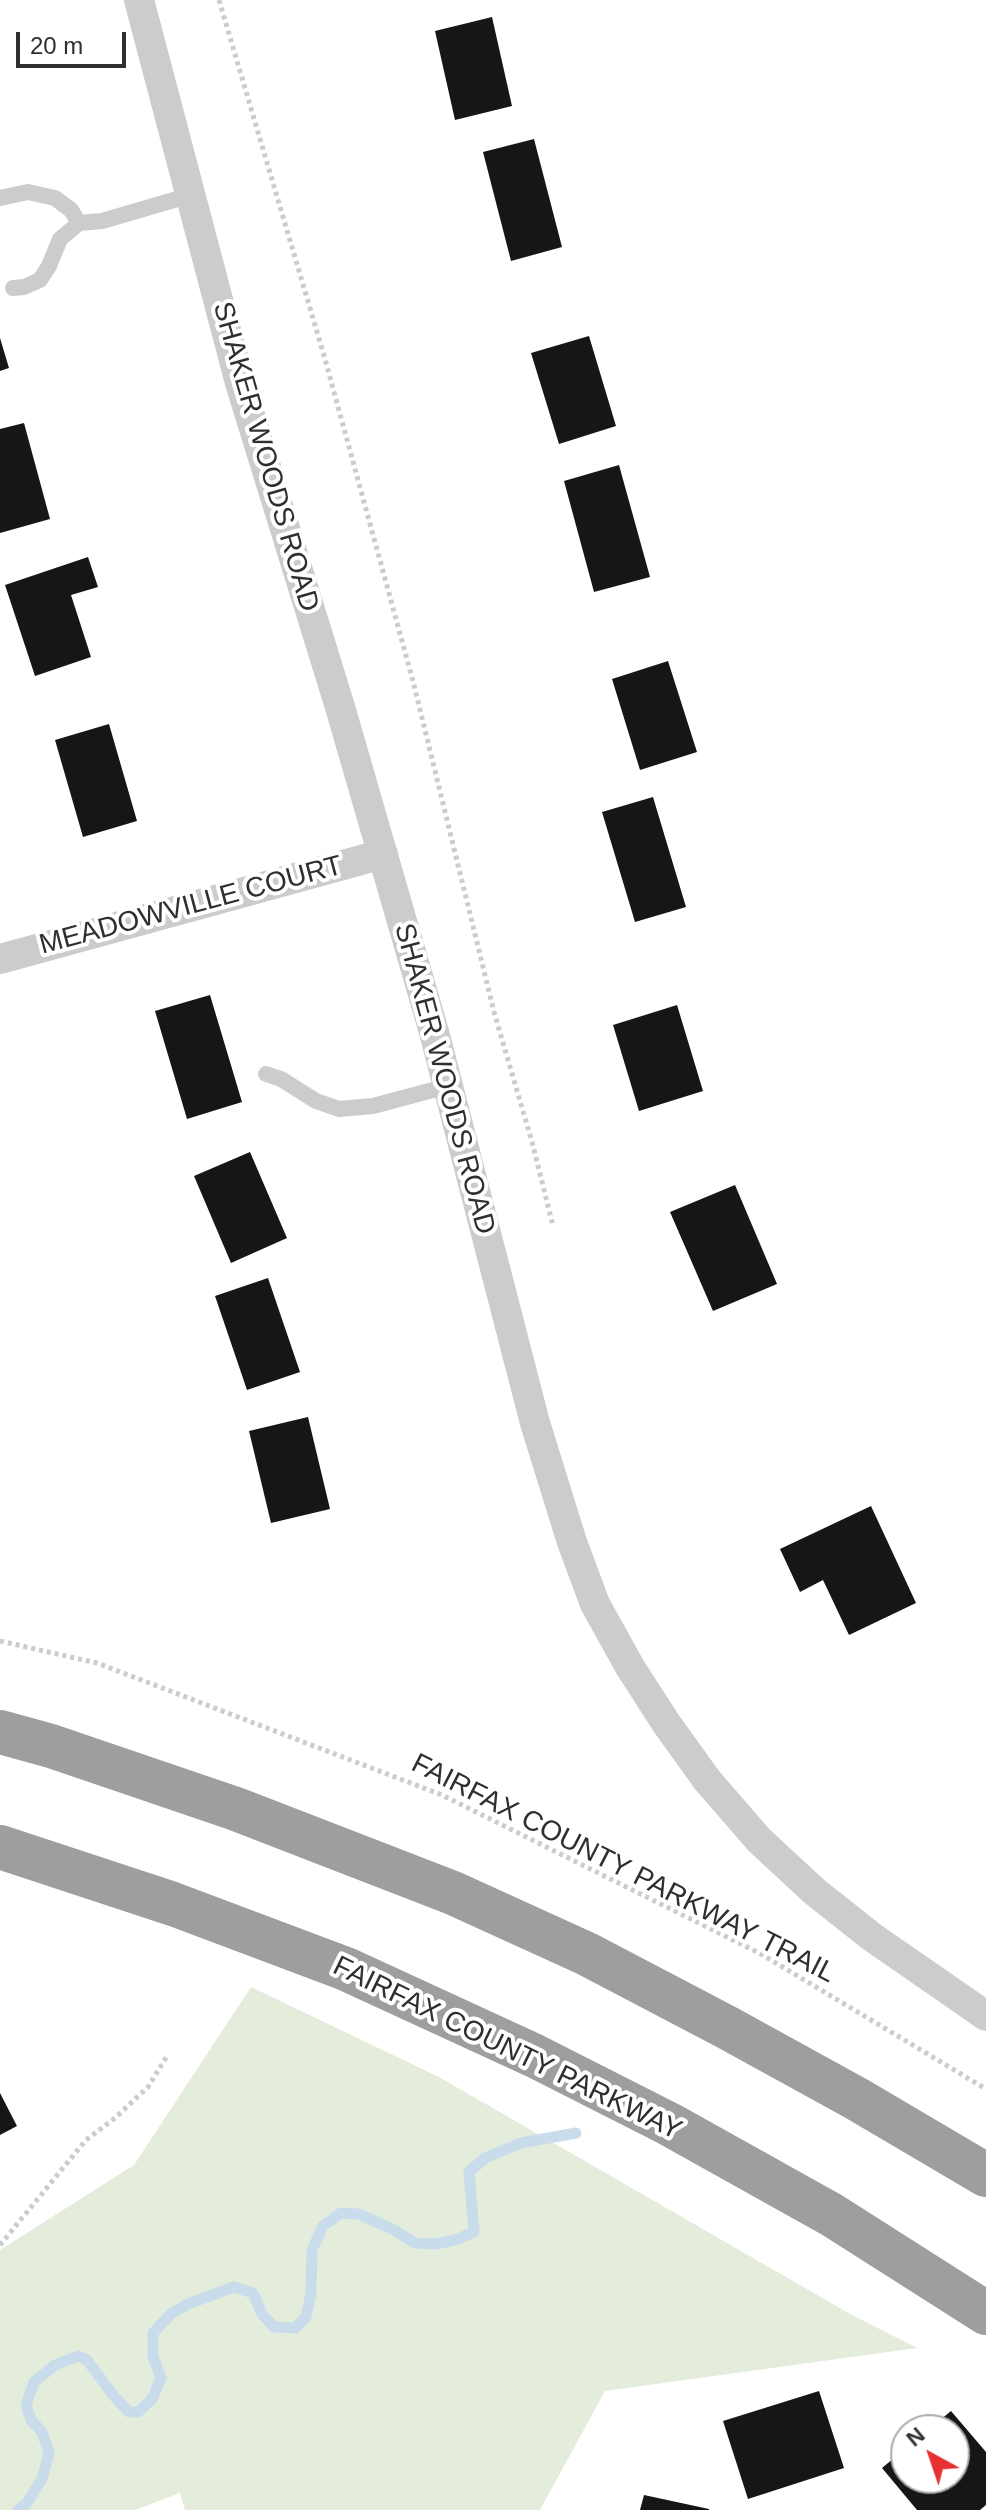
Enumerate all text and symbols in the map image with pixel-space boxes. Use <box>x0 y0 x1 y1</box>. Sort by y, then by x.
scale bar <box>20 16 130 66</box>
text: 20 m <box>30 32 83 59</box>
street label: SHAKER WOODS ROAD <box>205 298 325 616</box>
street label: MEADOWVILLE COURT <box>36 849 346 963</box>
street label: SHAKER WOODS ROAD <box>386 920 502 1238</box>
street label: FAIRFAX COUNTY PARKWAY TRAIL <box>406 1747 840 1991</box>
street label: FAIRFAX COUNTY PARKWAY <box>327 1950 687 2148</box>
north arrow <box>890 2414 970 2494</box>
text: N <box>901 2422 930 2451</box>

